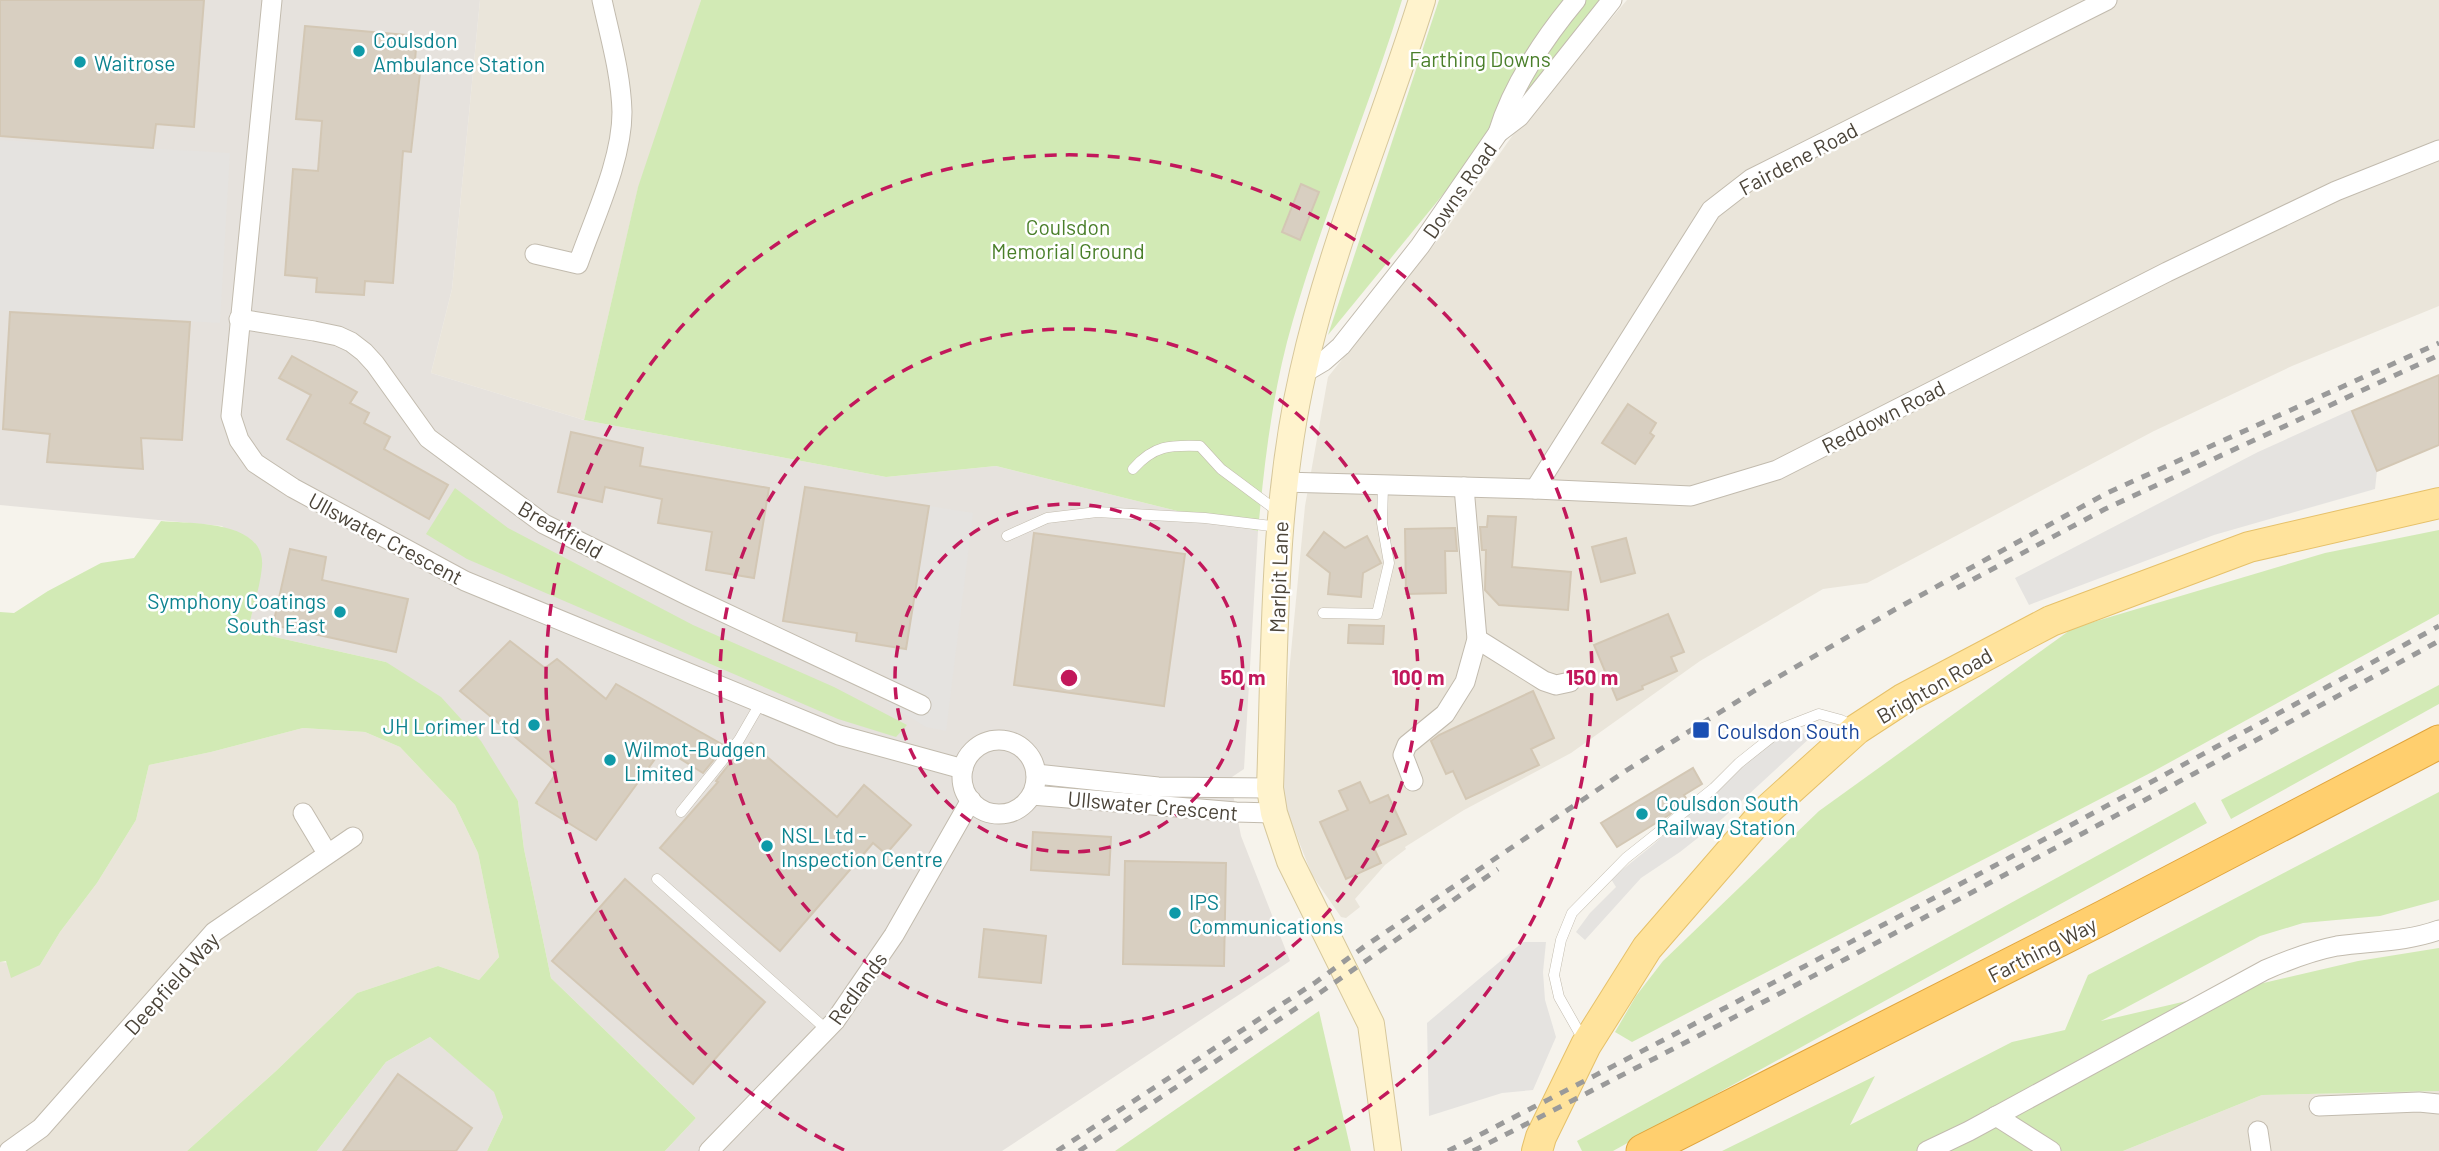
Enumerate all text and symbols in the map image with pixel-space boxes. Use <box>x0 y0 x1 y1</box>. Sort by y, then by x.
place label: Coulsdon Ambulance Station <box>373 27 545 76</box>
marker: Coulsdon Ambulance Station <box>351 43 367 59</box>
park label: Farthing Downs <box>1409 46 1551 71</box>
place label: Waitrose <box>94 50 175 75</box>
marker: Waitrose <box>72 54 88 70</box>
street label: Fairdene Road <box>1734 116 1862 200</box>
street label: Downs Road <box>1417 137 1501 243</box>
park label: Coulsdon Memorial Ground <box>991 214 1145 263</box>
street label: Reddown Road <box>1817 374 1949 458</box>
street label: Ullswater Crescent <box>305 487 467 589</box>
street label: Breakfield <box>514 495 608 563</box>
street label: Marlpit Lane <box>1264 521 1292 633</box>
place label: Symphony Coatings South East <box>147 588 326 637</box>
marker: Symphony Coatings South East <box>332 604 348 620</box>
street label: Brighton Road <box>1872 642 1996 728</box>
text: 50 m <box>1220 664 1266 689</box>
text: 100 m <box>1391 664 1445 689</box>
text: 150 m <box>1566 664 1618 689</box>
centre of rings <box>1057 666 1081 690</box>
place label: JH Lorimer Ltd <box>383 713 520 738</box>
marker: JH Lorimer Ltd <box>526 717 542 733</box>
place label: Coulsdon South <box>1717 718 1860 743</box>
marker: Coulsdon South <box>1691 720 1711 740</box>
place label: Wilmot-Budgen Limited <box>624 736 766 785</box>
marker: Wilmot-Budgen Limited <box>602 752 618 768</box>
street label: Ullswater Crescent <box>1067 785 1239 825</box>
place label: Coulsdon South Railway Station <box>1656 790 1799 839</box>
marker: Coulsdon South Railway Station <box>1634 806 1650 822</box>
place label: NSL Ltd - Inspection Centre <box>781 822 943 871</box>
marker: NSL Ltd - Inspection Centre <box>759 838 775 854</box>
place label: IPS Communications <box>1189 889 1343 938</box>
marker: IPS Communications <box>1167 905 1183 921</box>
street label: Farthing Way <box>1983 911 2101 987</box>
street label: Deepfield Way <box>118 926 224 1039</box>
street label: Redlands <box>822 947 892 1029</box>

